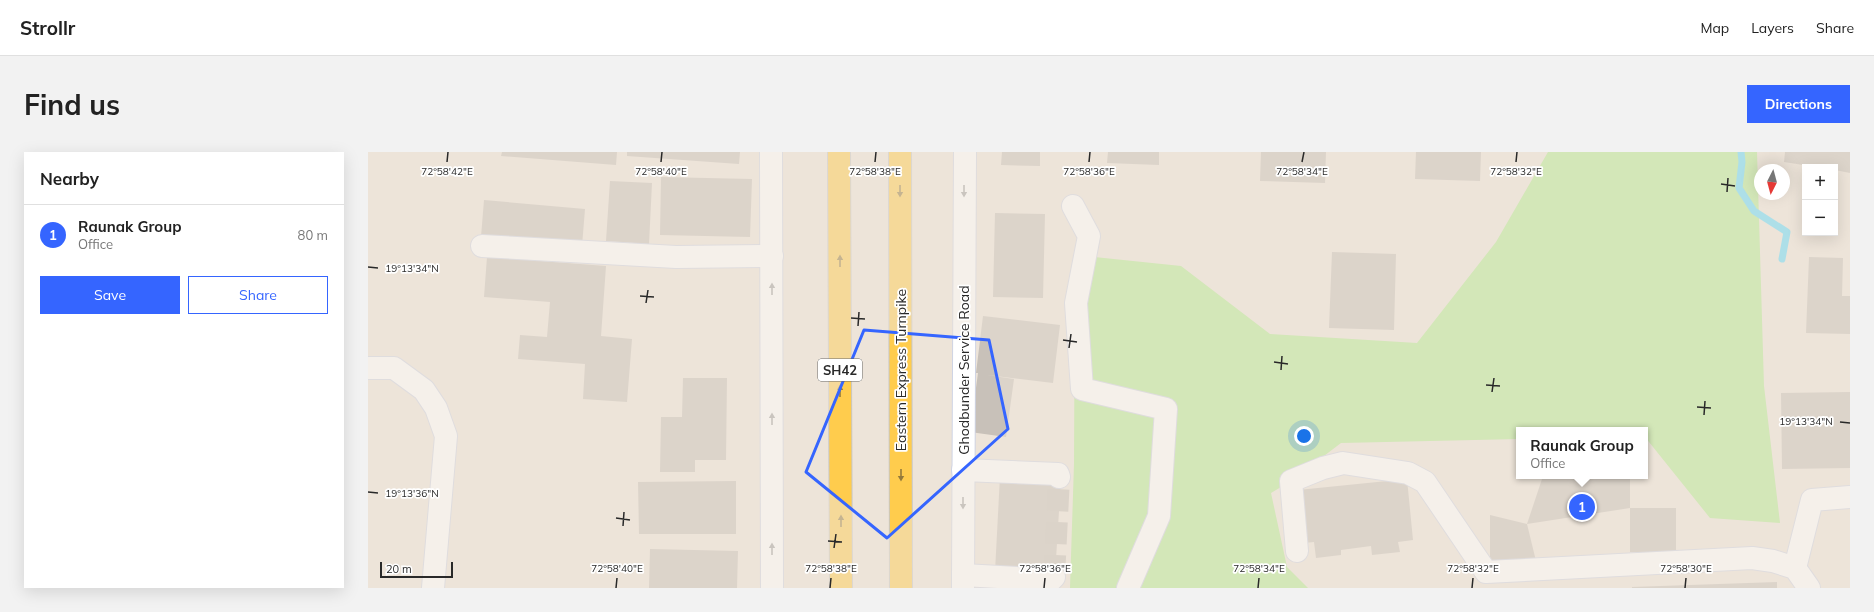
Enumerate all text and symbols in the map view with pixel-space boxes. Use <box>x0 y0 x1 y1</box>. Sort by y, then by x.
text: Strollr <box>20 16 75 40</box>
text: Map <box>1700 19 1729 37</box>
text: Layers <box>1751 19 1794 37</box>
text: Share <box>1816 19 1854 37</box>
button: Directions <box>1747 85 1850 123</box>
text: Find us <box>24 87 120 122</box>
north arrow <box>1754 164 1790 200</box>
map controls <box>1802 164 1838 236</box>
button: + <box>1802 164 1838 200</box>
text: 72°58'42"E <box>421 165 473 178</box>
text: 72°58'40"E <box>635 165 687 178</box>
text: 72°58'38"E <box>849 165 901 178</box>
text: 72°58'36"E <box>1063 165 1115 178</box>
text: 72°58'34"E <box>1276 165 1328 178</box>
text: 72°58'32"E <box>1490 165 1542 178</box>
text: Nearby <box>40 168 99 189</box>
one-way arrow <box>897 185 903 198</box>
one-way arrow <box>961 185 967 198</box>
button: − <box>1802 200 1838 236</box>
text: Raunak Group <box>78 217 181 236</box>
text: 1 <box>49 227 57 243</box>
text: 80 m <box>298 227 328 243</box>
text: Office <box>78 236 113 252</box>
one-way arrow <box>837 254 843 267</box>
text: 19°13'34"N <box>385 262 439 275</box>
button: Save <box>40 276 180 314</box>
button: Share <box>188 276 328 314</box>
one-way arrow <box>769 282 775 295</box>
street label: Ghodbunder Service Road <box>955 285 973 455</box>
street label: Eastern Express Turnpike <box>892 289 910 451</box>
road number: SH42 <box>818 359 862 381</box>
one-way arrow <box>837 384 843 397</box>
one-way arrow <box>769 412 775 425</box>
text: 19°13'34"N <box>1779 415 1833 428</box>
your location <box>1294 426 1314 446</box>
popup <box>1516 427 1648 479</box>
text: Raunak Group <box>1530 436 1634 455</box>
text: Office <box>1530 455 1565 471</box>
one-way arrow <box>898 469 904 482</box>
text: 19°13'36"N <box>385 487 439 500</box>
pin: 1 <box>1569 492 1595 522</box>
one-way arrow <box>960 497 966 510</box>
one-way arrow <box>838 514 844 527</box>
one-way arrow <box>769 542 775 555</box>
scale bar <box>380 560 453 579</box>
text: 20 m <box>386 562 412 576</box>
text: 72°58'40"E <box>591 562 643 575</box>
text: 72°58'38"E <box>805 562 857 575</box>
text: 72°58'36"E <box>1019 562 1071 575</box>
text: 72°58'34"E <box>1233 562 1285 575</box>
text: 72°58'32"E <box>1447 562 1499 575</box>
text: 72°58'30"E <box>1660 562 1712 575</box>

